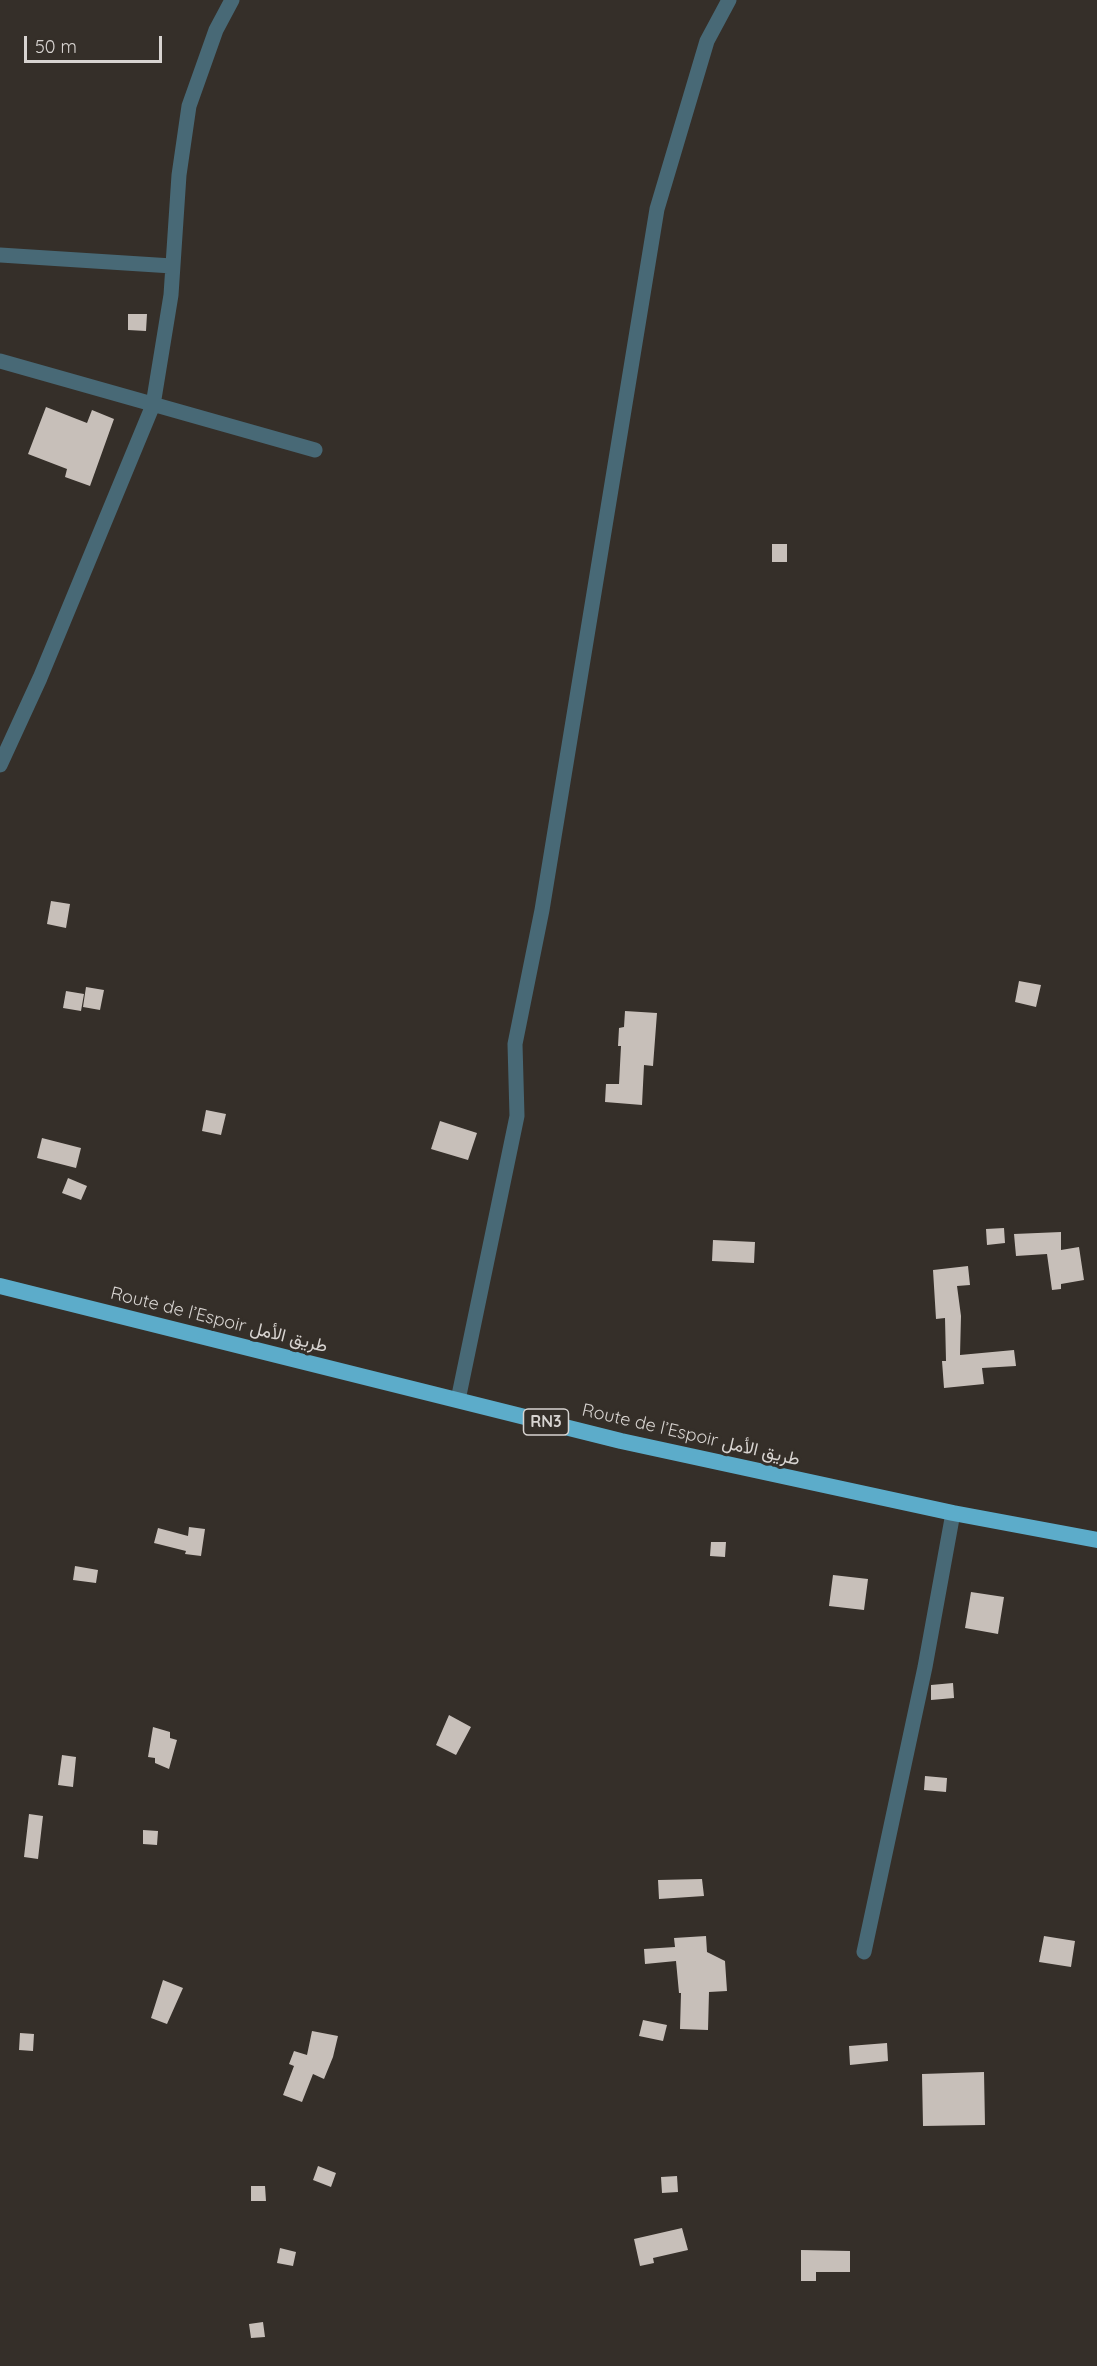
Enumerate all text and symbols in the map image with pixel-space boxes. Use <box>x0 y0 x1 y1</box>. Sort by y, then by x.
scale bar <box>27 24 165 62</box>
text: 50 m <box>35 35 77 58</box>
street label: Route de l’Espoir طريق الأمل <box>108 1283 330 1357</box>
street label: Route de l’Espoir طريق الأمل <box>580 1399 802 1471</box>
road number: RN3 <box>524 1409 568 1435</box>

